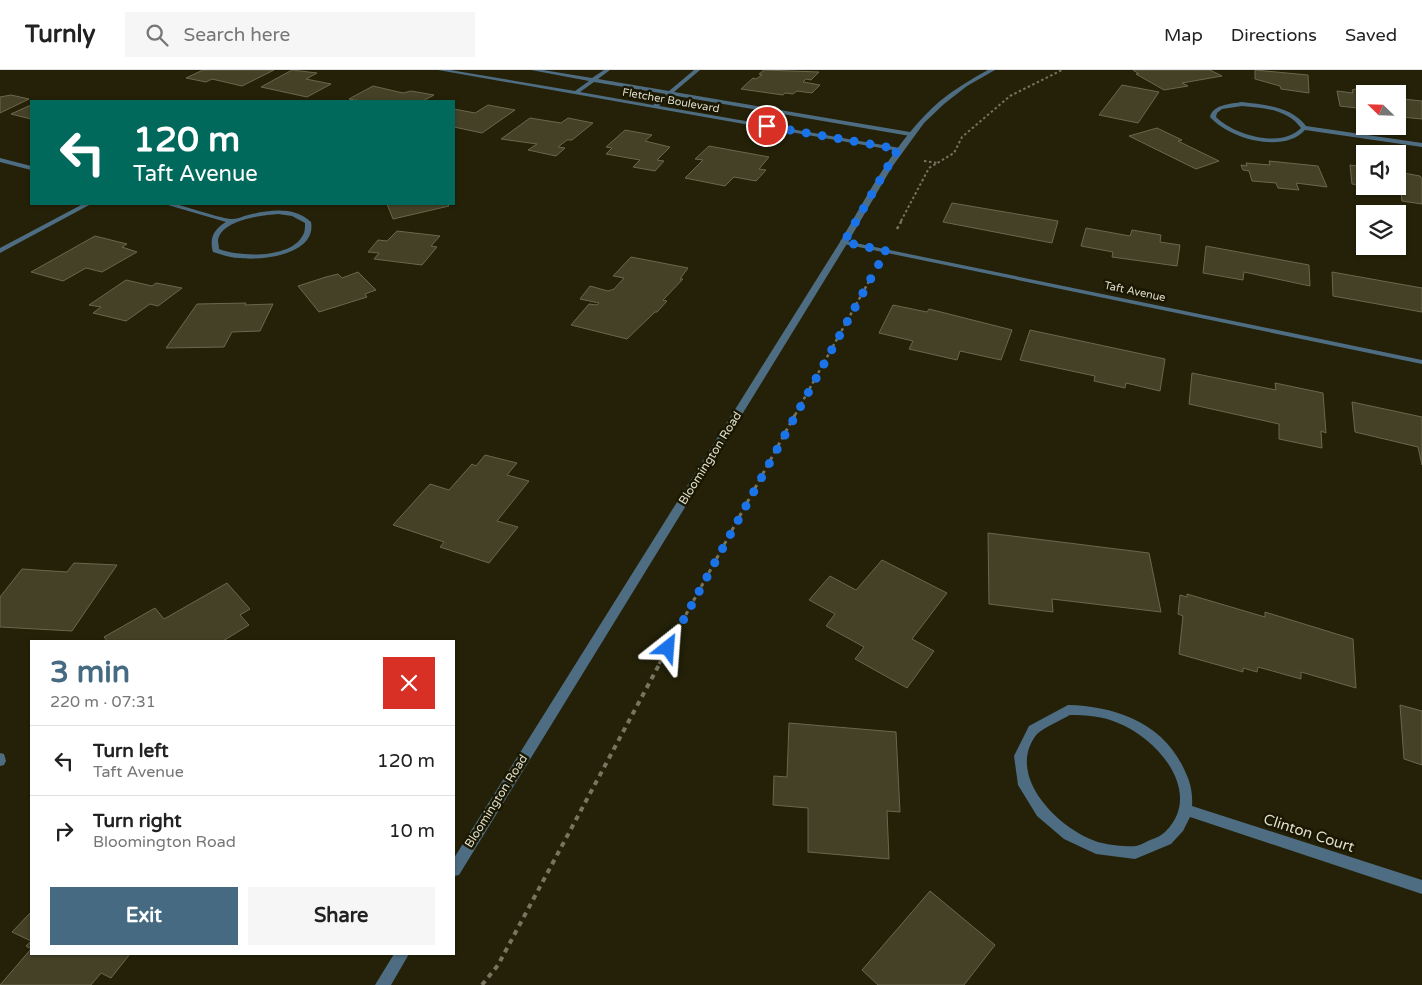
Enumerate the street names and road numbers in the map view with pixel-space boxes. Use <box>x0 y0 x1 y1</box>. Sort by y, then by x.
street label: Fletcher Boulevard <box>621 86 721 115</box>
street label: Taft Avenue <box>1103 279 1167 304</box>
street label: Bloomington Road <box>676 409 744 507</box>
street label: Bloomington Road <box>462 752 530 850</box>
street label: Clinton Court <box>1261 810 1357 856</box>

